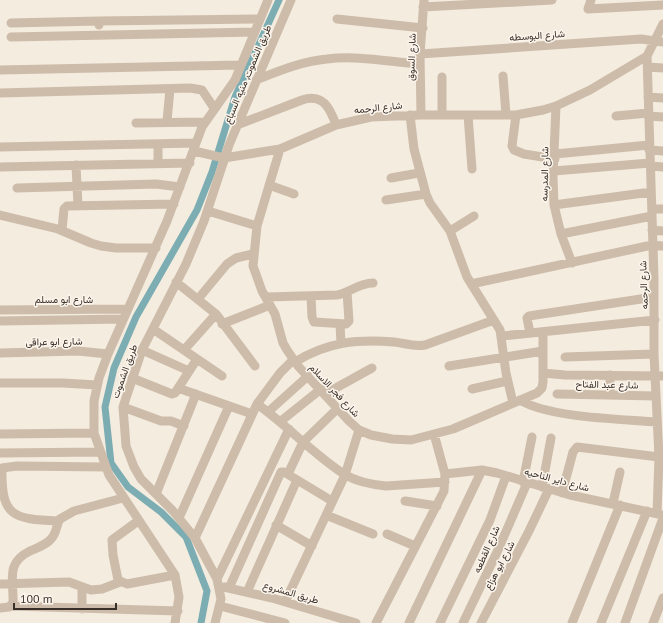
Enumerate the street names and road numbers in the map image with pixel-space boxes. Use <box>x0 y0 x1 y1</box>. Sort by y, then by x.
street label: طريق الشموت, منيه السباع <box>221 22 274 126</box>
street label: شارع البوسطه <box>509 27 565 44</box>
street label: شارع السوق <box>404 33 419 81</box>
street label: شارع الرحمه <box>353 98 403 117</box>
street label: شارع المدرسه <box>538 146 551 201</box>
street label: شارع الرحمه <box>636 260 651 310</box>
street label: شارع ابو مسلم <box>35 293 93 306</box>
street label: شارع ابو عراقى <box>25 335 83 348</box>
street label: طريق الشموت <box>109 342 140 400</box>
street label: شارع فجر الاسلام <box>306 361 363 420</box>
street label: شارع عبد الفتاح <box>575 377 639 392</box>
street label: شارع داير الناحيه <box>523 465 591 494</box>
street label: شارع القطعه <box>470 523 503 575</box>
street label: شارع ابو هزاع <box>481 539 518 592</box>
street label: طريق المشروع <box>261 578 321 607</box>

